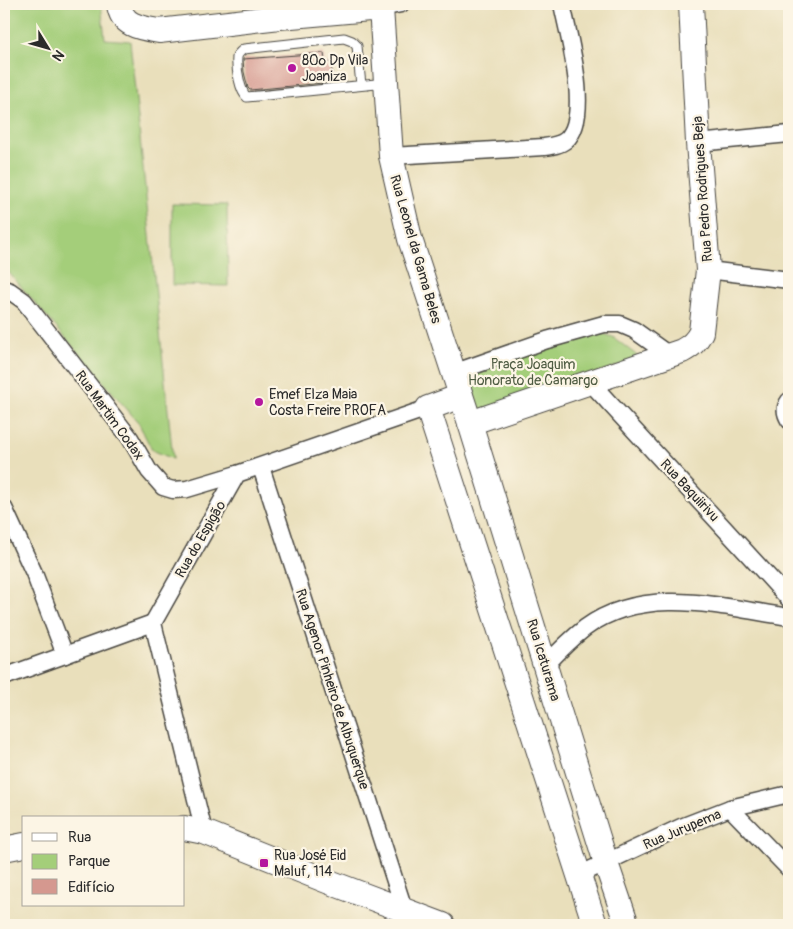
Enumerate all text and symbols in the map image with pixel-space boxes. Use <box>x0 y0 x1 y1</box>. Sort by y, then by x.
north arrow <box>22 22 72 72</box>
text: N <box>48 47 68 64</box>
place label: 80º Dp Vila Joaniza <box>302 52 368 85</box>
marker: 80º Dp Vila Joaniza <box>286 62 298 74</box>
street label: Rua Pedro Rodrigues Beja <box>689 115 716 263</box>
street label: Rua Leonel da Gama Beles <box>386 173 445 326</box>
park label: Praça Joaquim Honorato de Camargo <box>468 356 598 389</box>
street label: Rua Martim Codax <box>72 367 148 463</box>
place label: Emef Elza Maia Costa Freire PROFA <box>269 386 386 419</box>
marker: Emef Elza Maia Costa Freire PROFA <box>253 396 265 408</box>
street label: Rua Baquiirivu <box>656 456 723 525</box>
street label: Rua do Espigão <box>172 497 230 581</box>
street label: Rua Agenor Pinheiro de Albuquerque <box>292 587 373 792</box>
street label: Rua Icaturama <box>523 617 564 703</box>
street label: Rua Jurupema <box>641 805 724 853</box>
legend <box>22 816 185 906</box>
text: Rua <box>68 828 91 847</box>
place label: Rua José Eid Maluf, 114 <box>274 847 346 880</box>
text: Parque <box>68 852 111 871</box>
marker: Rua José Eid Maluf, 114 <box>258 857 270 869</box>
text: Edifício <box>68 878 114 897</box>

